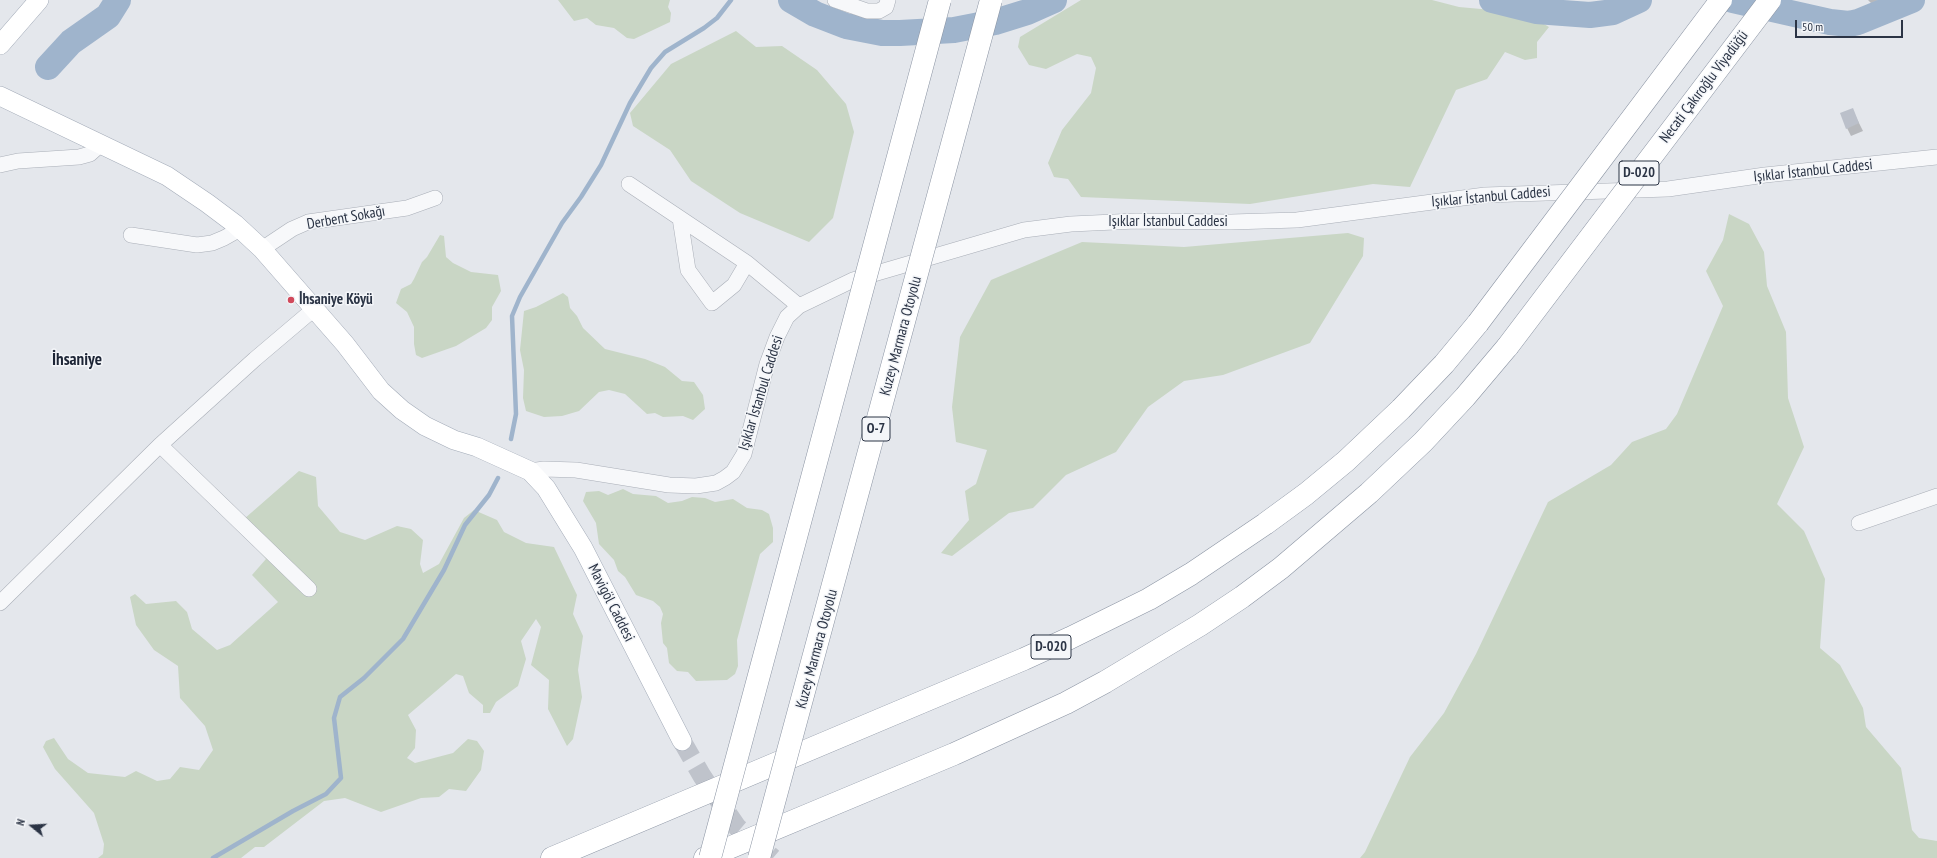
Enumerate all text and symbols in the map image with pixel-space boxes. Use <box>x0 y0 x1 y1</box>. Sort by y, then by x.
scale bar <box>1797 12 1905 38</box>
text: 50 m <box>1802 19 1823 34</box>
street label: Necati Çakıroğlu Viyadüğü <box>1656 27 1752 147</box>
street label: Işıklar İstanbul Caddesi <box>1753 156 1873 186</box>
road number: D-020 <box>1619 161 1659 185</box>
street label: Işıklar İstanbul Caddesi <box>1431 183 1551 211</box>
street label: Derbent Sokağı <box>305 202 387 234</box>
street label: Işıklar İstanbul Caddesi <box>1108 213 1228 231</box>
street label: Kuzey Marmara Otoyolu <box>876 274 926 398</box>
place label: İhsaniye Köyü <box>299 291 373 309</box>
marker: İhsaniye Köyü <box>286 295 296 305</box>
street label: Işıklar İstanbul Caddesi <box>735 333 787 453</box>
district label: İhsaniye <box>52 350 102 370</box>
road number: O-7 <box>862 417 890 441</box>
street label: Mavigöl Caddesi <box>584 561 638 645</box>
street label: Kuzey Marmara Otoyolu <box>792 587 842 711</box>
road number: D-020 <box>1031 635 1071 659</box>
north arrow <box>12 806 52 846</box>
text: N <box>13 817 28 827</box>

